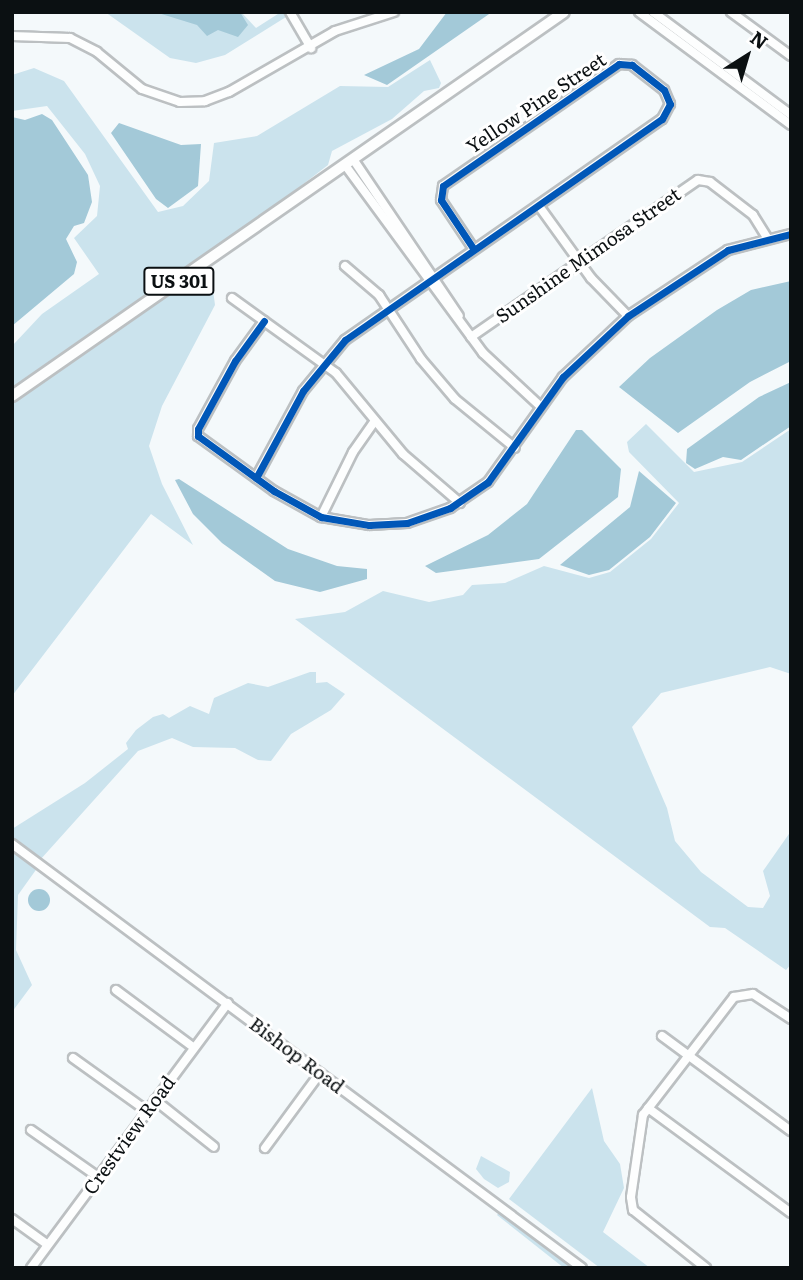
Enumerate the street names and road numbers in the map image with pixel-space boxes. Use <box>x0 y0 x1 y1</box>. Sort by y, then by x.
street label: Yellow Pine Street <box>462 48 610 158</box>
street label: Sunshine Mimosa Street <box>491 182 685 328</box>
road number: US 301 <box>142 267 216 296</box>
street label: Bishop Road <box>245 1012 349 1098</box>
street label: Crestview Road <box>78 1071 180 1199</box>

